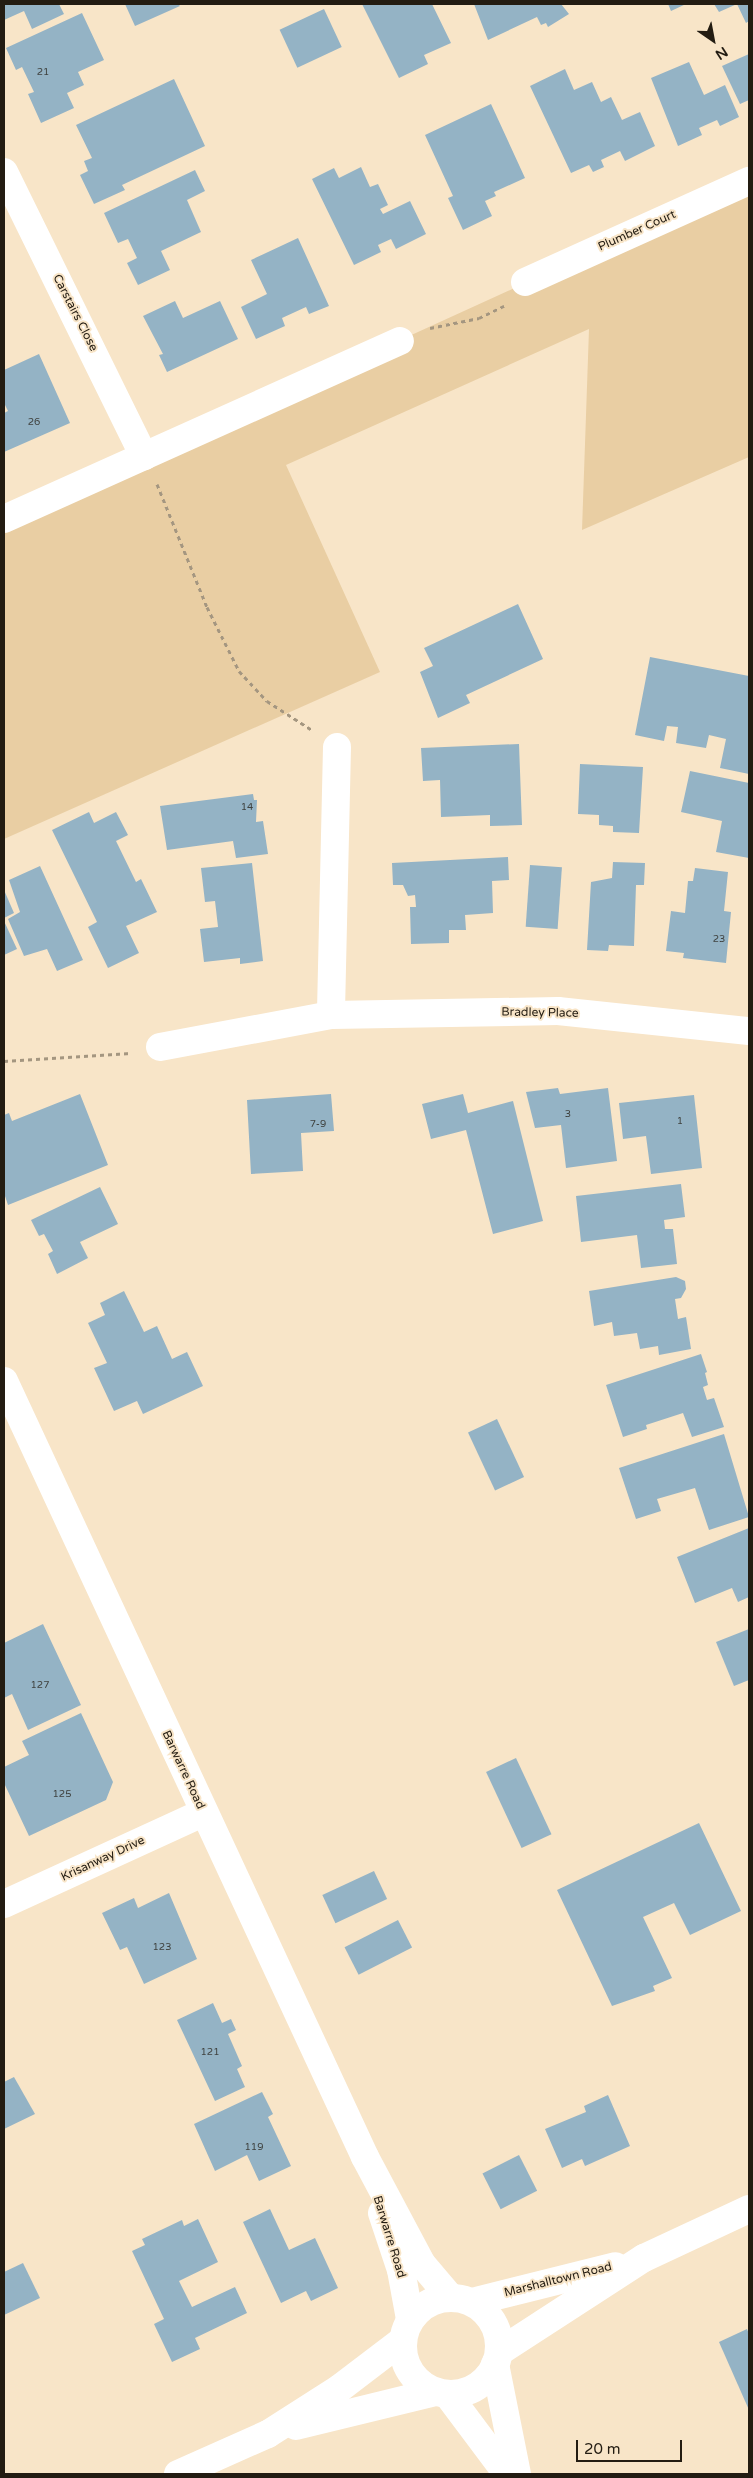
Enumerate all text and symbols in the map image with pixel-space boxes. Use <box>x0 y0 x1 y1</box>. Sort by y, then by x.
north arrow <box>688 15 738 65</box>
text: N <box>712 43 731 63</box>
house number: 21 <box>37 67 49 79</box>
street label: Plumber Court <box>596 207 678 255</box>
street label: Carstairs Close <box>49 272 101 354</box>
house number: 26 <box>28 417 40 429</box>
house number: 14 <box>241 802 253 814</box>
house number: 23 <box>713 934 725 946</box>
street label: Bradley Place <box>501 1005 579 1021</box>
house number: 3 <box>565 1109 571 1121</box>
house number: 1 <box>677 1116 683 1128</box>
house number: 7-9 <box>310 1119 326 1131</box>
house number: 127 <box>31 1680 49 1692</box>
street label: Barwarre Road <box>159 1728 207 1812</box>
house number: 125 <box>53 1789 71 1801</box>
street label: Krisanway Drive <box>59 1833 147 1885</box>
house number: 123 <box>153 1942 171 1954</box>
house number: 121 <box>201 2047 219 2059</box>
house number: 119 <box>245 2142 263 2154</box>
street label: Barwarre Road <box>370 2194 408 2280</box>
street label: Marshalltown Road <box>503 2260 613 2300</box>
scale bar <box>578 2430 684 2462</box>
text: 20 m <box>584 2440 621 2458</box>

